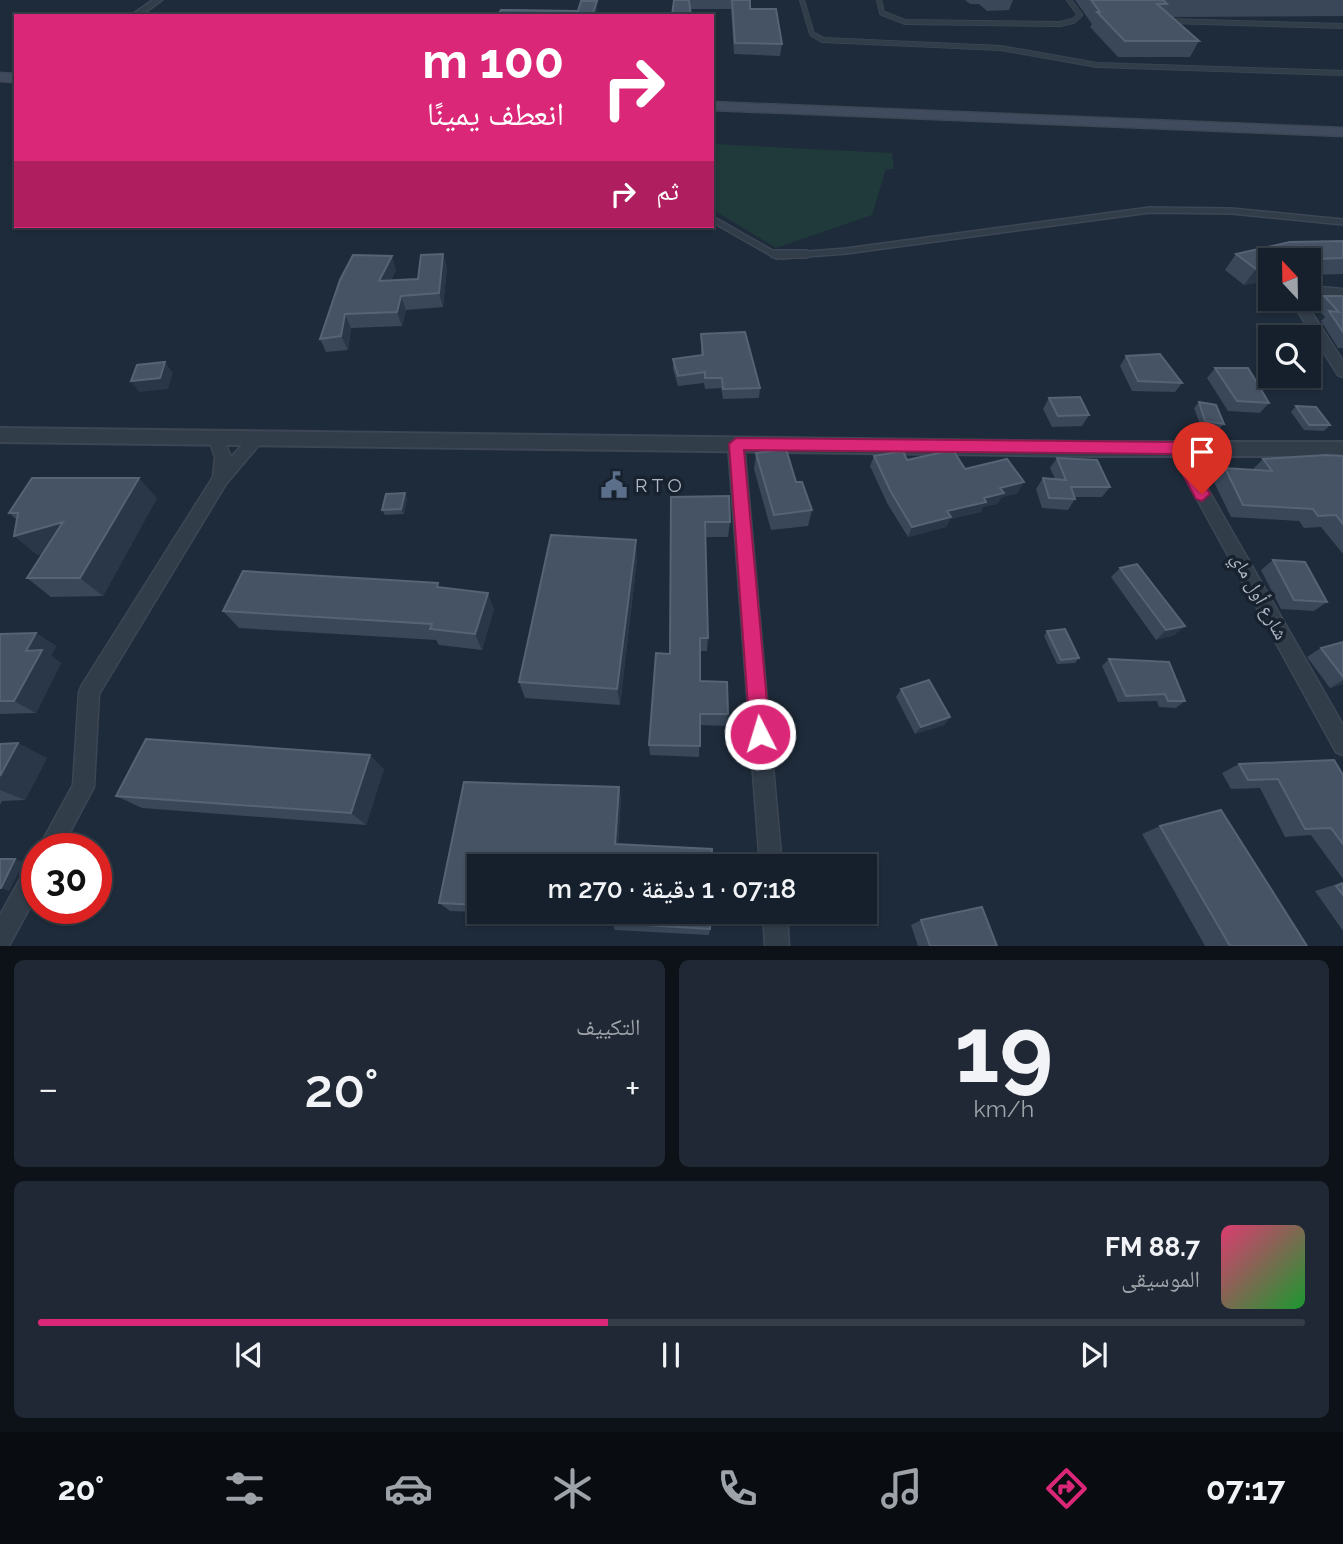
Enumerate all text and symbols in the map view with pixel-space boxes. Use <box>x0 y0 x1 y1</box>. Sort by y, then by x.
text: 100 m <box>422 32 564 89</box>
icon: right <box>588 42 679 133</box>
text: انعطف يمينًا <box>427 95 564 132</box>
icon: right <box>604 175 642 213</box>
text: ثم <box>656 176 679 206</box>
north arrow <box>1258 248 1321 312</box>
map controls <box>1258 248 1321 388</box>
button: search <box>1258 325 1321 388</box>
pin <box>1172 422 1232 494</box>
icon: arrive <box>1183 433 1221 471</box>
public building icon: R T O <box>599 470 629 500</box>
place label: R T O <box>635 474 682 496</box>
street label: شارع أول ماي <box>1223 549 1293 646</box>
position arrow <box>723 697 797 771</box>
speed limit sign: 30 <box>21 833 112 924</box>
text: 07:18 · 1 دقيقة · 270 m <box>548 874 796 904</box>
text: 19 <box>954 996 1053 1103</box>
text: التكييف <box>576 1013 641 1040</box>
text: 20° <box>305 1058 379 1119</box>
text: − <box>38 1066 58 1111</box>
text: + <box>625 1066 641 1111</box>
text: km/h <box>973 1095 1034 1122</box>
text: 88.7 FM <box>1105 1232 1200 1262</box>
text: الموسيقى <box>1121 1265 1200 1292</box>
icon: previous <box>230 1336 268 1374</box>
icon: pause <box>652 1336 690 1374</box>
icon: next <box>1075 1336 1113 1374</box>
icon: filters <box>220 1464 269 1513</box>
icon: car <box>384 1464 433 1513</box>
icon: climate <box>548 1464 597 1513</box>
icon: phone <box>713 1464 762 1513</box>
icon: music <box>877 1464 926 1513</box>
icon: directions <box>1042 1464 1091 1513</box>
text: 20° <box>58 1470 104 1507</box>
text: 07:17 <box>1206 1470 1285 1507</box>

